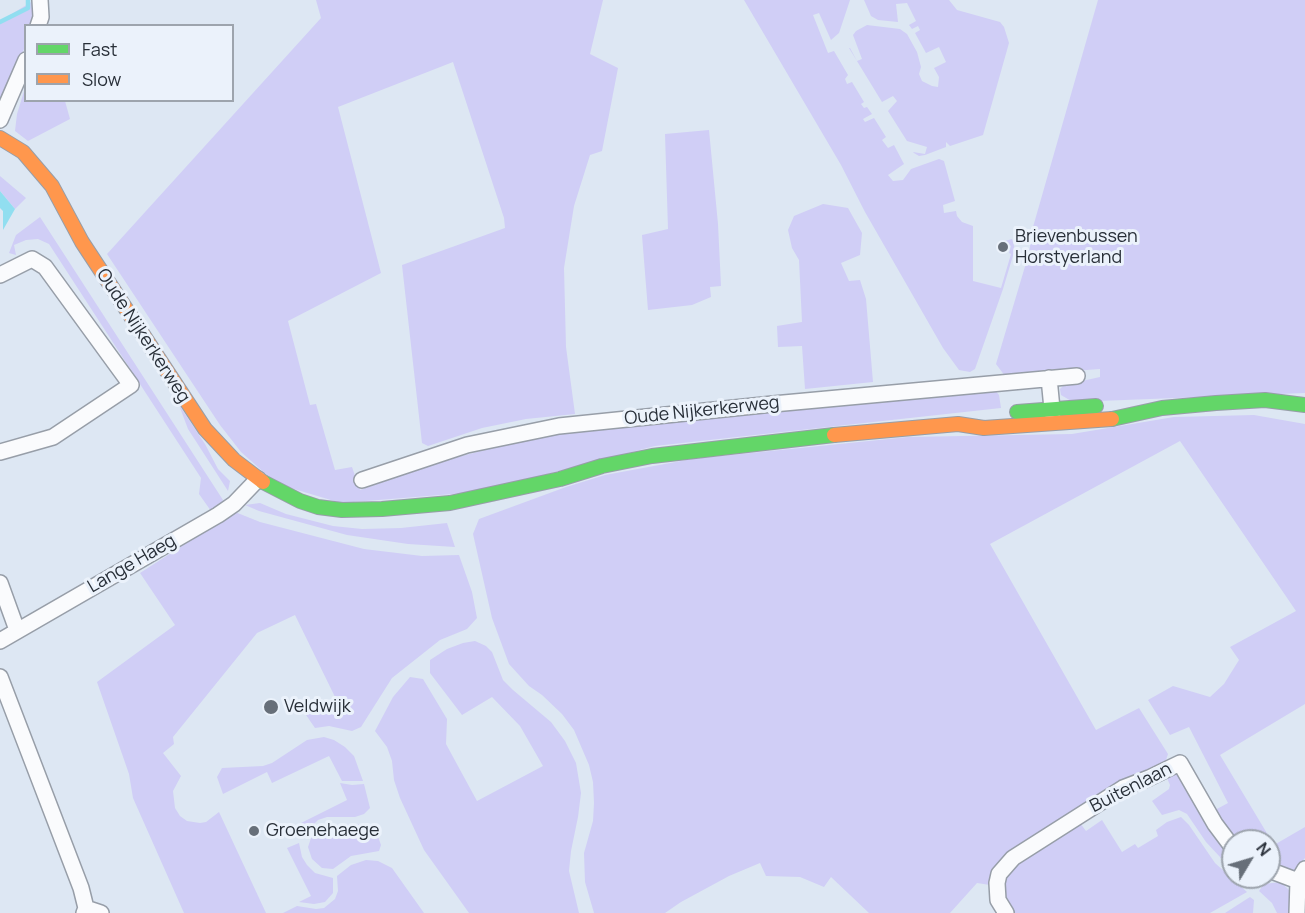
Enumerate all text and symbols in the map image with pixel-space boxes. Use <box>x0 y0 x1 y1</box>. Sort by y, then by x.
legend <box>24 24 234 102</box>
text: Fast <box>82 37 117 61</box>
text: Slow <box>82 67 121 91</box>
place label: Brievenbussen Horstyerland <box>1015 226 1138 268</box>
marker: Brievenbussen Horstyerland <box>996 240 1010 254</box>
street label: Oude Nijkerkerweg <box>92 265 194 407</box>
street label: Oude Nijkerkerweg <box>623 392 781 430</box>
street label: Lange Haeg <box>84 530 180 598</box>
place label: Veldwijk <box>284 696 351 718</box>
marker: Veldwijk <box>262 698 280 716</box>
street label: Buitenlaan <box>1087 758 1175 818</box>
place label: Groenehaege <box>266 820 379 842</box>
marker: Groenehaege <box>247 824 261 838</box>
north arrow <box>1221 829 1281 889</box>
text: N <box>1251 838 1276 860</box>

